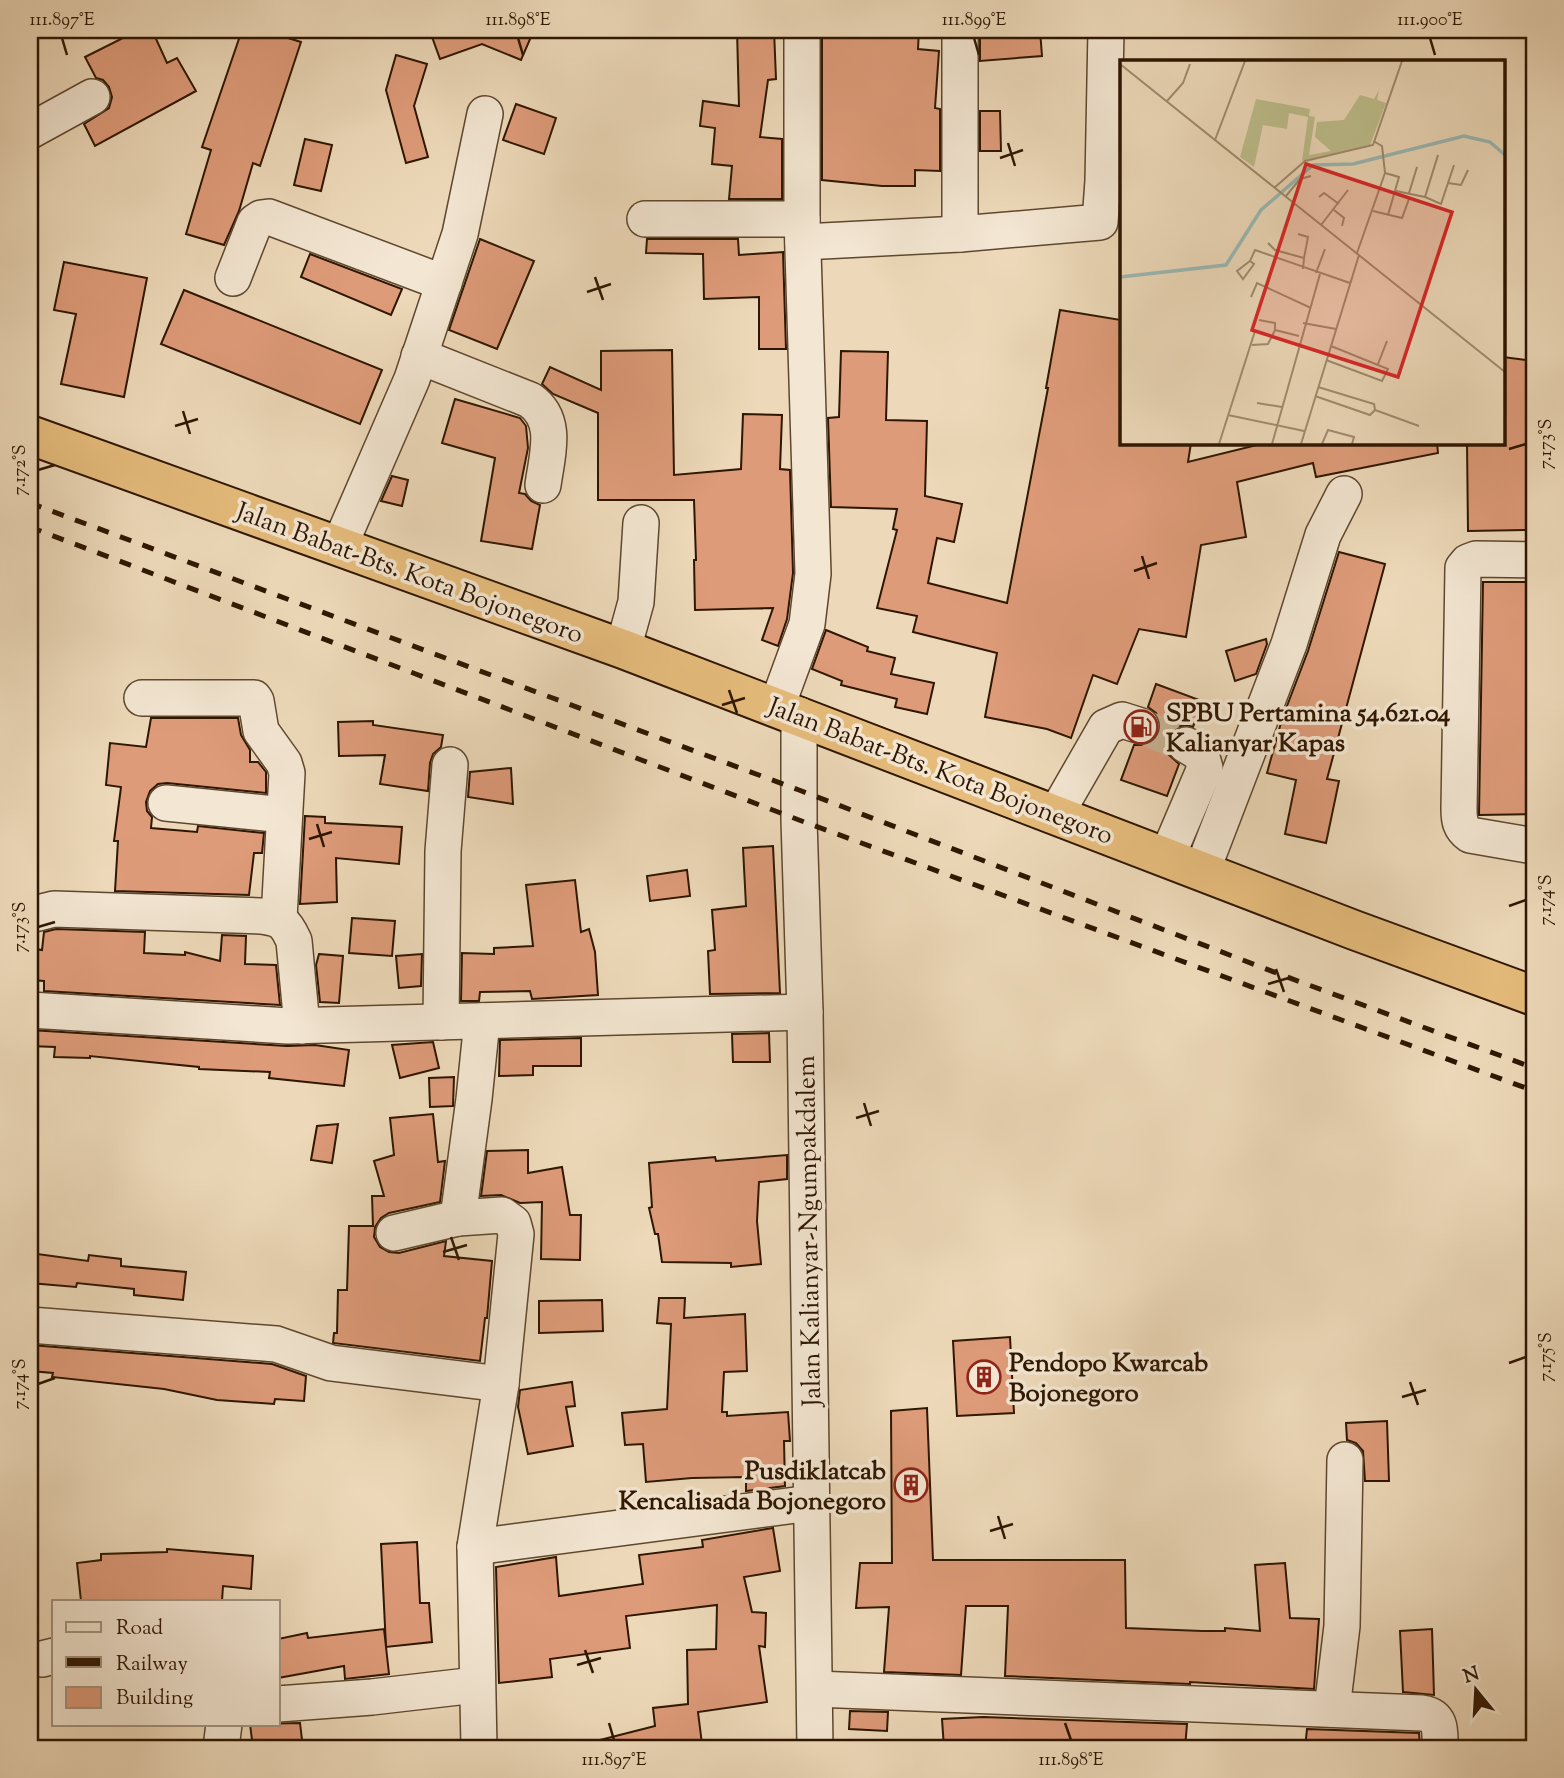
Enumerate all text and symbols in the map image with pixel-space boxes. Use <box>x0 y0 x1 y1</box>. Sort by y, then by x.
text: 111.897°E <box>29 8 95 34</box>
text: 111.898°E <box>485 8 551 34</box>
text: 111.899°E <box>942 8 1006 34</box>
text: 111.900°E <box>1397 8 1463 34</box>
inset map <box>1120 60 1504 444</box>
text: 7.173°S <box>1534 419 1560 469</box>
text: 7.172°S <box>8 444 34 496</box>
street label: Jalan Babat-Bts. Kota Bojonegoro <box>228 494 588 655</box>
street label: Jalan Babat-Bts. Kota Bojonegoro <box>760 689 1118 855</box>
place label: SPBU Pertamina 54.621.04 Kalianyar Kapas <box>1166 696 1450 763</box>
fuel station icon: SPBU Pertamina 54.621.04 Kalianyar Kapas <box>1122 708 1160 746</box>
text: 7.174°S <box>1534 875 1560 925</box>
text: 7.173°S <box>8 902 34 952</box>
street label: Jalan Kalianyar-Ngumpakdalem <box>789 1055 832 1409</box>
text: 7.175°S <box>1534 1332 1560 1382</box>
place label: Pendopo Kwarcab Bojonegoro <box>1009 1346 1208 1413</box>
building icon: Pendopo Kwarcab Bojonegoro <box>965 1358 1003 1396</box>
text: 7.174°S <box>8 1359 34 1409</box>
place label: Pusdiklatcab Kencalisada Bojonegoro <box>619 1454 886 1521</box>
building icon: Pusdiklatcab Kencalisada Bojonegoro <box>892 1466 930 1504</box>
legend <box>52 1600 280 1726</box>
text: Road <box>116 1614 163 1644</box>
text: Railway <box>116 1650 188 1680</box>
north arrow <box>1442 1656 1512 1726</box>
text: N <box>1460 1661 1483 1691</box>
text: Building <box>116 1684 193 1714</box>
text: 111.897°E <box>581 1748 647 1774</box>
text: 111.898°E <box>1038 1748 1104 1774</box>

